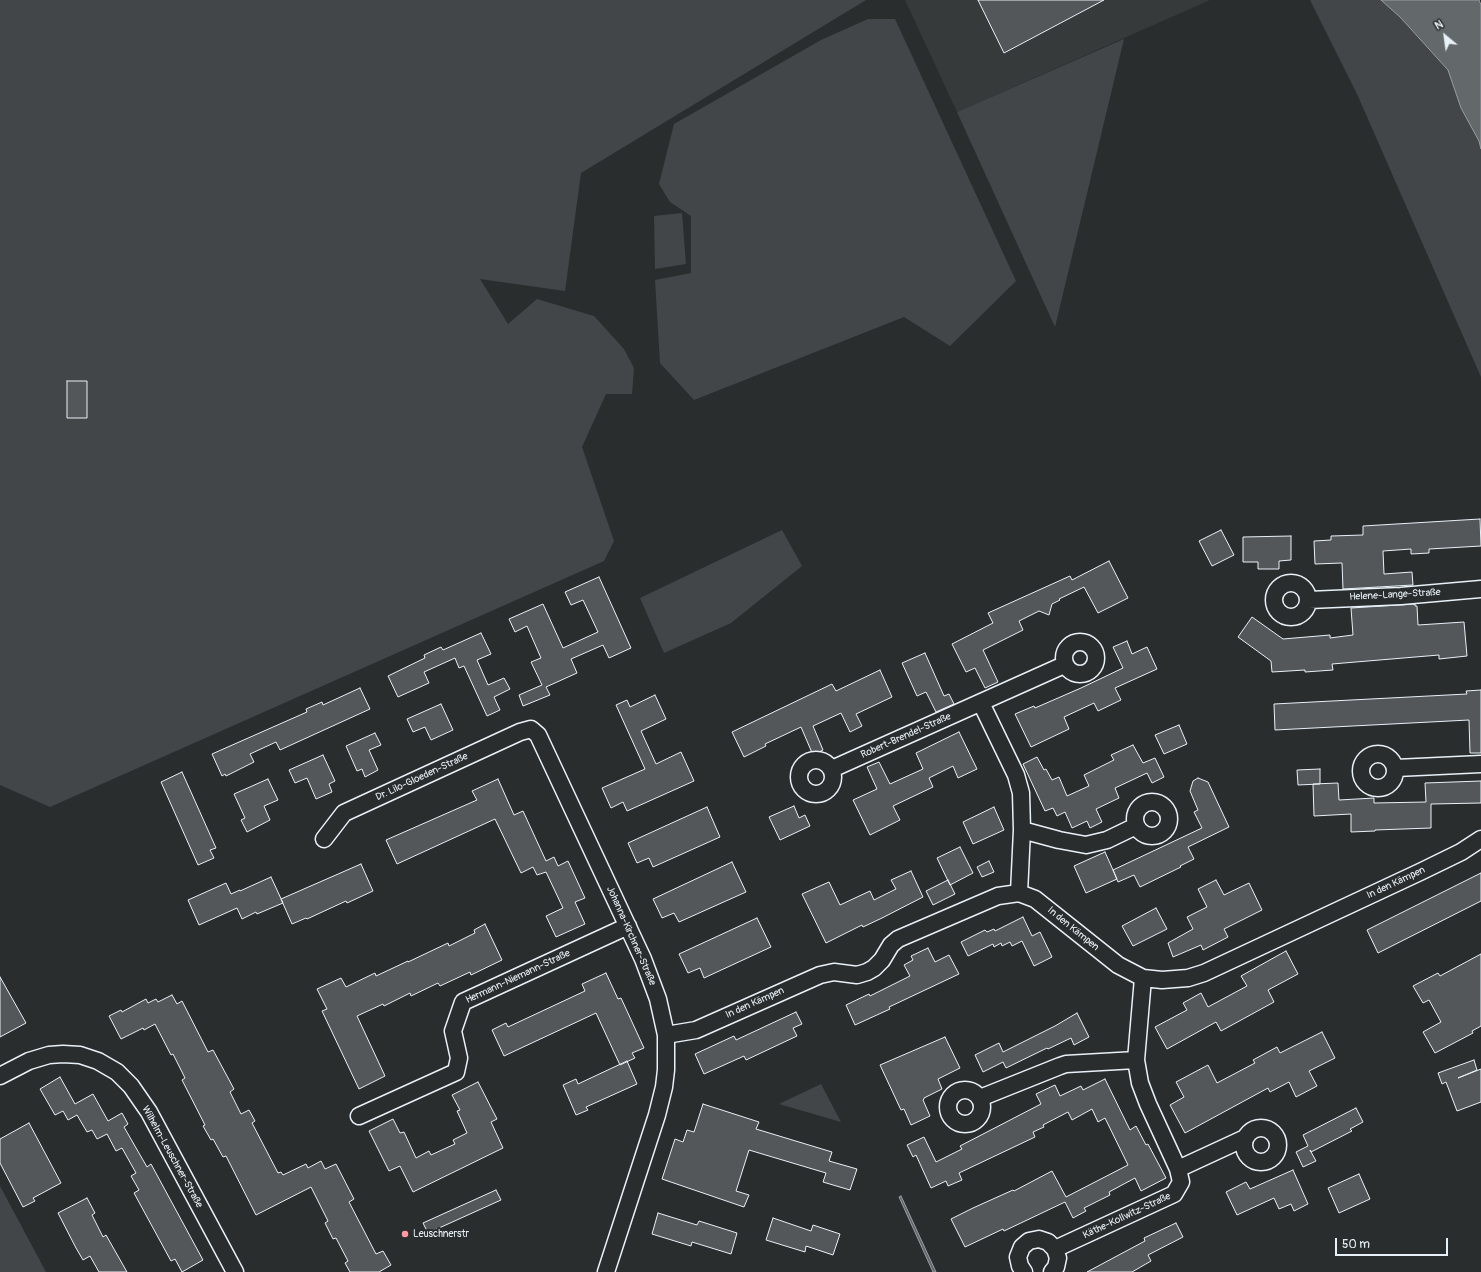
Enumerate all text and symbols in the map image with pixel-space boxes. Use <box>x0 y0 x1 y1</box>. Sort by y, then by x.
north arrow <box>1425 16 1465 56</box>
text: N <box>1433 18 1445 33</box>
street label: Helene-Lange-Straße <box>1349 587 1441 603</box>
street label: Robert-Brendel-Straße <box>859 711 953 761</box>
street label: Dr. Lilo-Gloeden-Straße <box>374 750 470 804</box>
street label: In den Kämpen <box>1365 864 1427 902</box>
street label: Johanna-Kirchner-Straße <box>604 884 658 988</box>
street label: In den Kämpen <box>1045 905 1101 953</box>
street label: Hermann-Niemann-Straße <box>464 947 572 1007</box>
street label: In den Kämpen <box>724 985 786 1021</box>
street label: Wilhelm-Leuschner-Straße <box>139 1104 205 1210</box>
street label: Käthe-Kollwitz-Straße <box>1081 1190 1173 1242</box>
place label: Leuschnerstr <box>413 1228 469 1240</box>
marker: Leuschnerstr <box>400 1229 410 1239</box>
scale bar <box>1337 1230 1450 1256</box>
text: 50 m <box>1342 1237 1370 1252</box>

